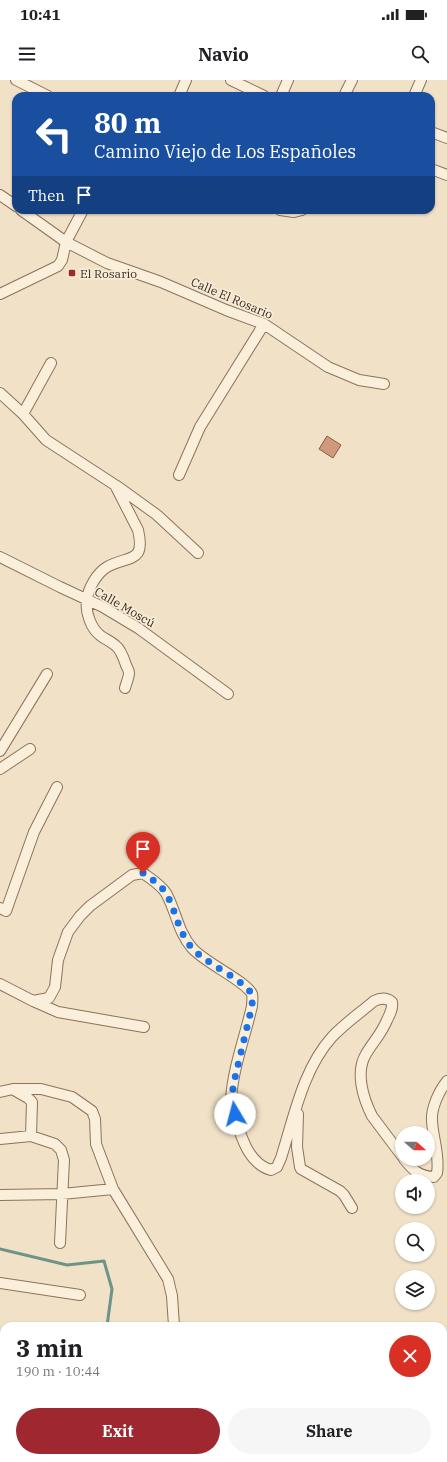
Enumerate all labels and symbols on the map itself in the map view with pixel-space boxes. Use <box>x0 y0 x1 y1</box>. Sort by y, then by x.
place label: El Rosario <box>80 266 137 281</box>
marker: El Rosario <box>67 268 77 278</box>
street label: Calle El Rosario <box>189 274 275 322</box>
street label: Calle Moscú <box>92 584 158 631</box>
pin <box>126 832 160 873</box>
position arrow <box>214 1093 256 1135</box>
north arrow <box>395 1126 435 1166</box>

